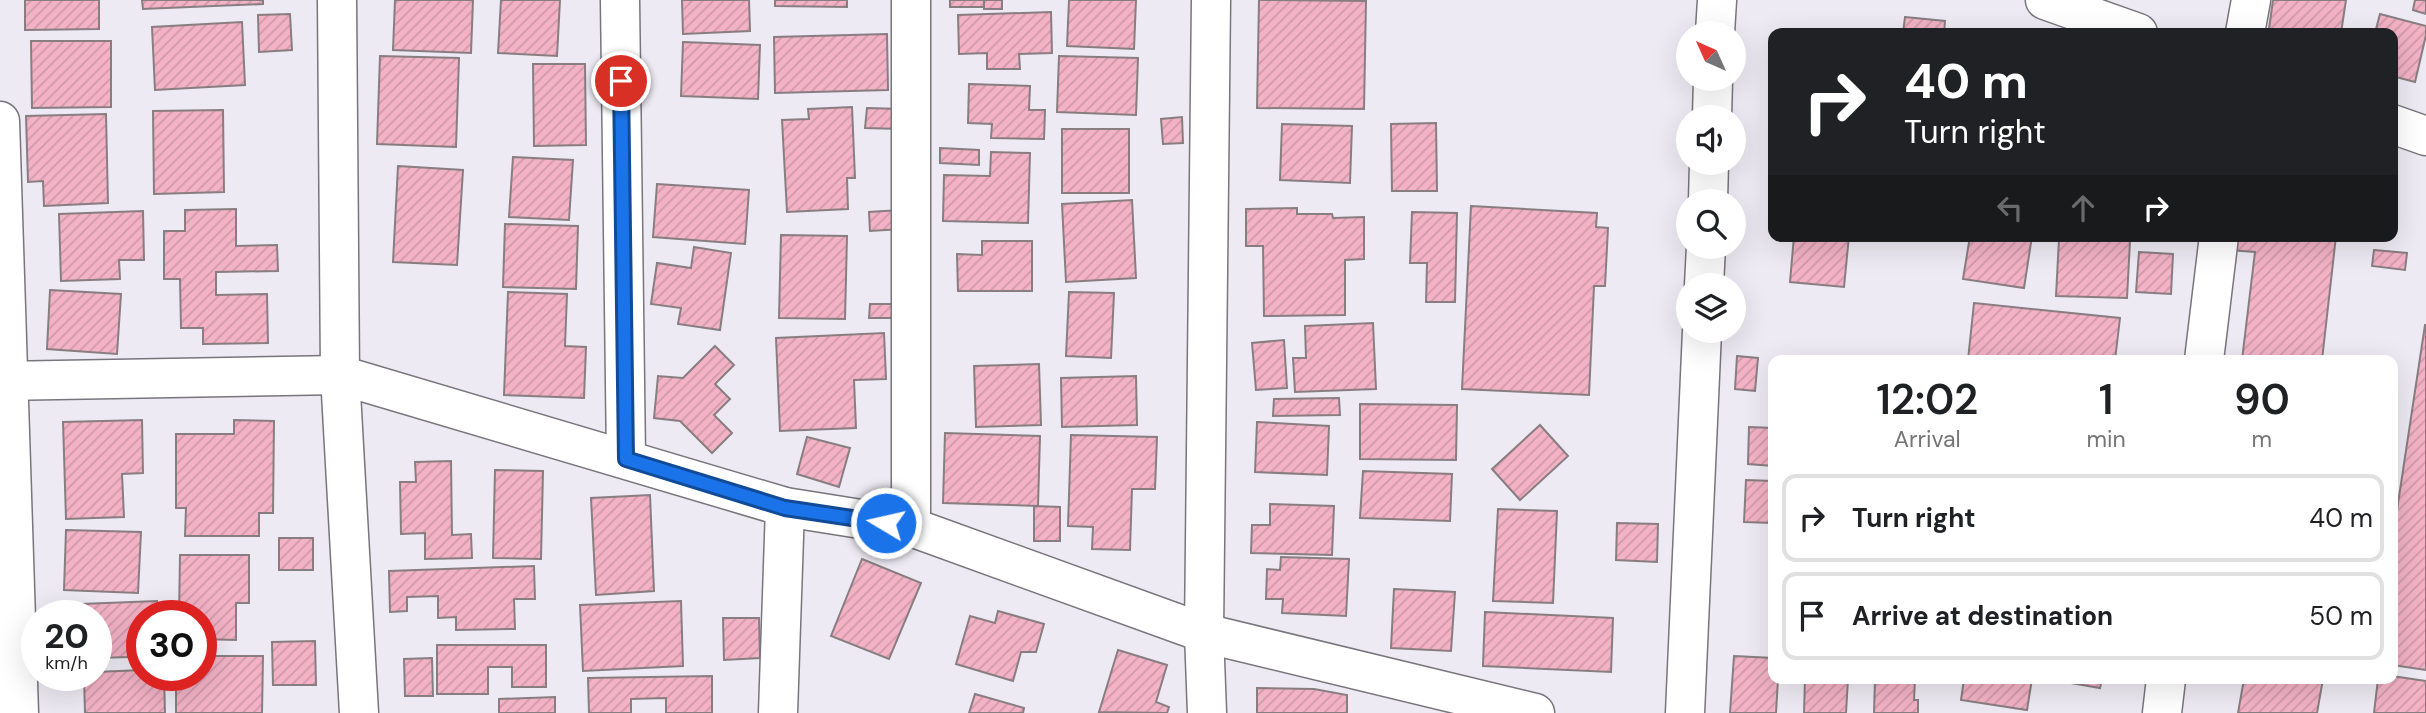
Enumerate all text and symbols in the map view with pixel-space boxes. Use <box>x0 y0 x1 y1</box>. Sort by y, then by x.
north arrow <box>1676 21 1746 91</box>
map controls <box>1676 21 1746 343</box>
text: 40 m <box>1904 49 2028 113</box>
pin <box>591 51 651 111</box>
icon: right <box>1789 56 1880 147</box>
icon: arrive <box>602 62 640 100</box>
button: sound <box>1676 105 1746 175</box>
text: Turn right <box>1904 111 2046 153</box>
button: search <box>1676 189 1746 259</box>
icon: left <box>1991 189 2029 227</box>
icon: ahead <box>2064 189 2102 227</box>
icon: right <box>2137 189 2175 227</box>
button: layers <box>1676 273 1746 343</box>
text: 12:02 <box>1876 372 1978 427</box>
text: 1 <box>2099 372 2113 427</box>
text: 90 <box>2234 372 2290 427</box>
text: Arrival <box>1894 424 1961 454</box>
text: min <box>2087 424 2126 454</box>
text: m <box>2252 424 2272 454</box>
position arrow <box>849 486 923 560</box>
icon: right <box>1793 499 1831 537</box>
text: Turn right <box>1852 501 1976 535</box>
text: 40 m <box>2309 501 2373 535</box>
icon: arrive <box>1793 597 1831 635</box>
text: Arrive at destination <box>1852 599 2113 633</box>
text: 50 m <box>2309 599 2373 633</box>
speed limit sign: 30 <box>126 600 217 691</box>
text: 20 <box>44 613 89 659</box>
text: km/h <box>45 651 88 675</box>

